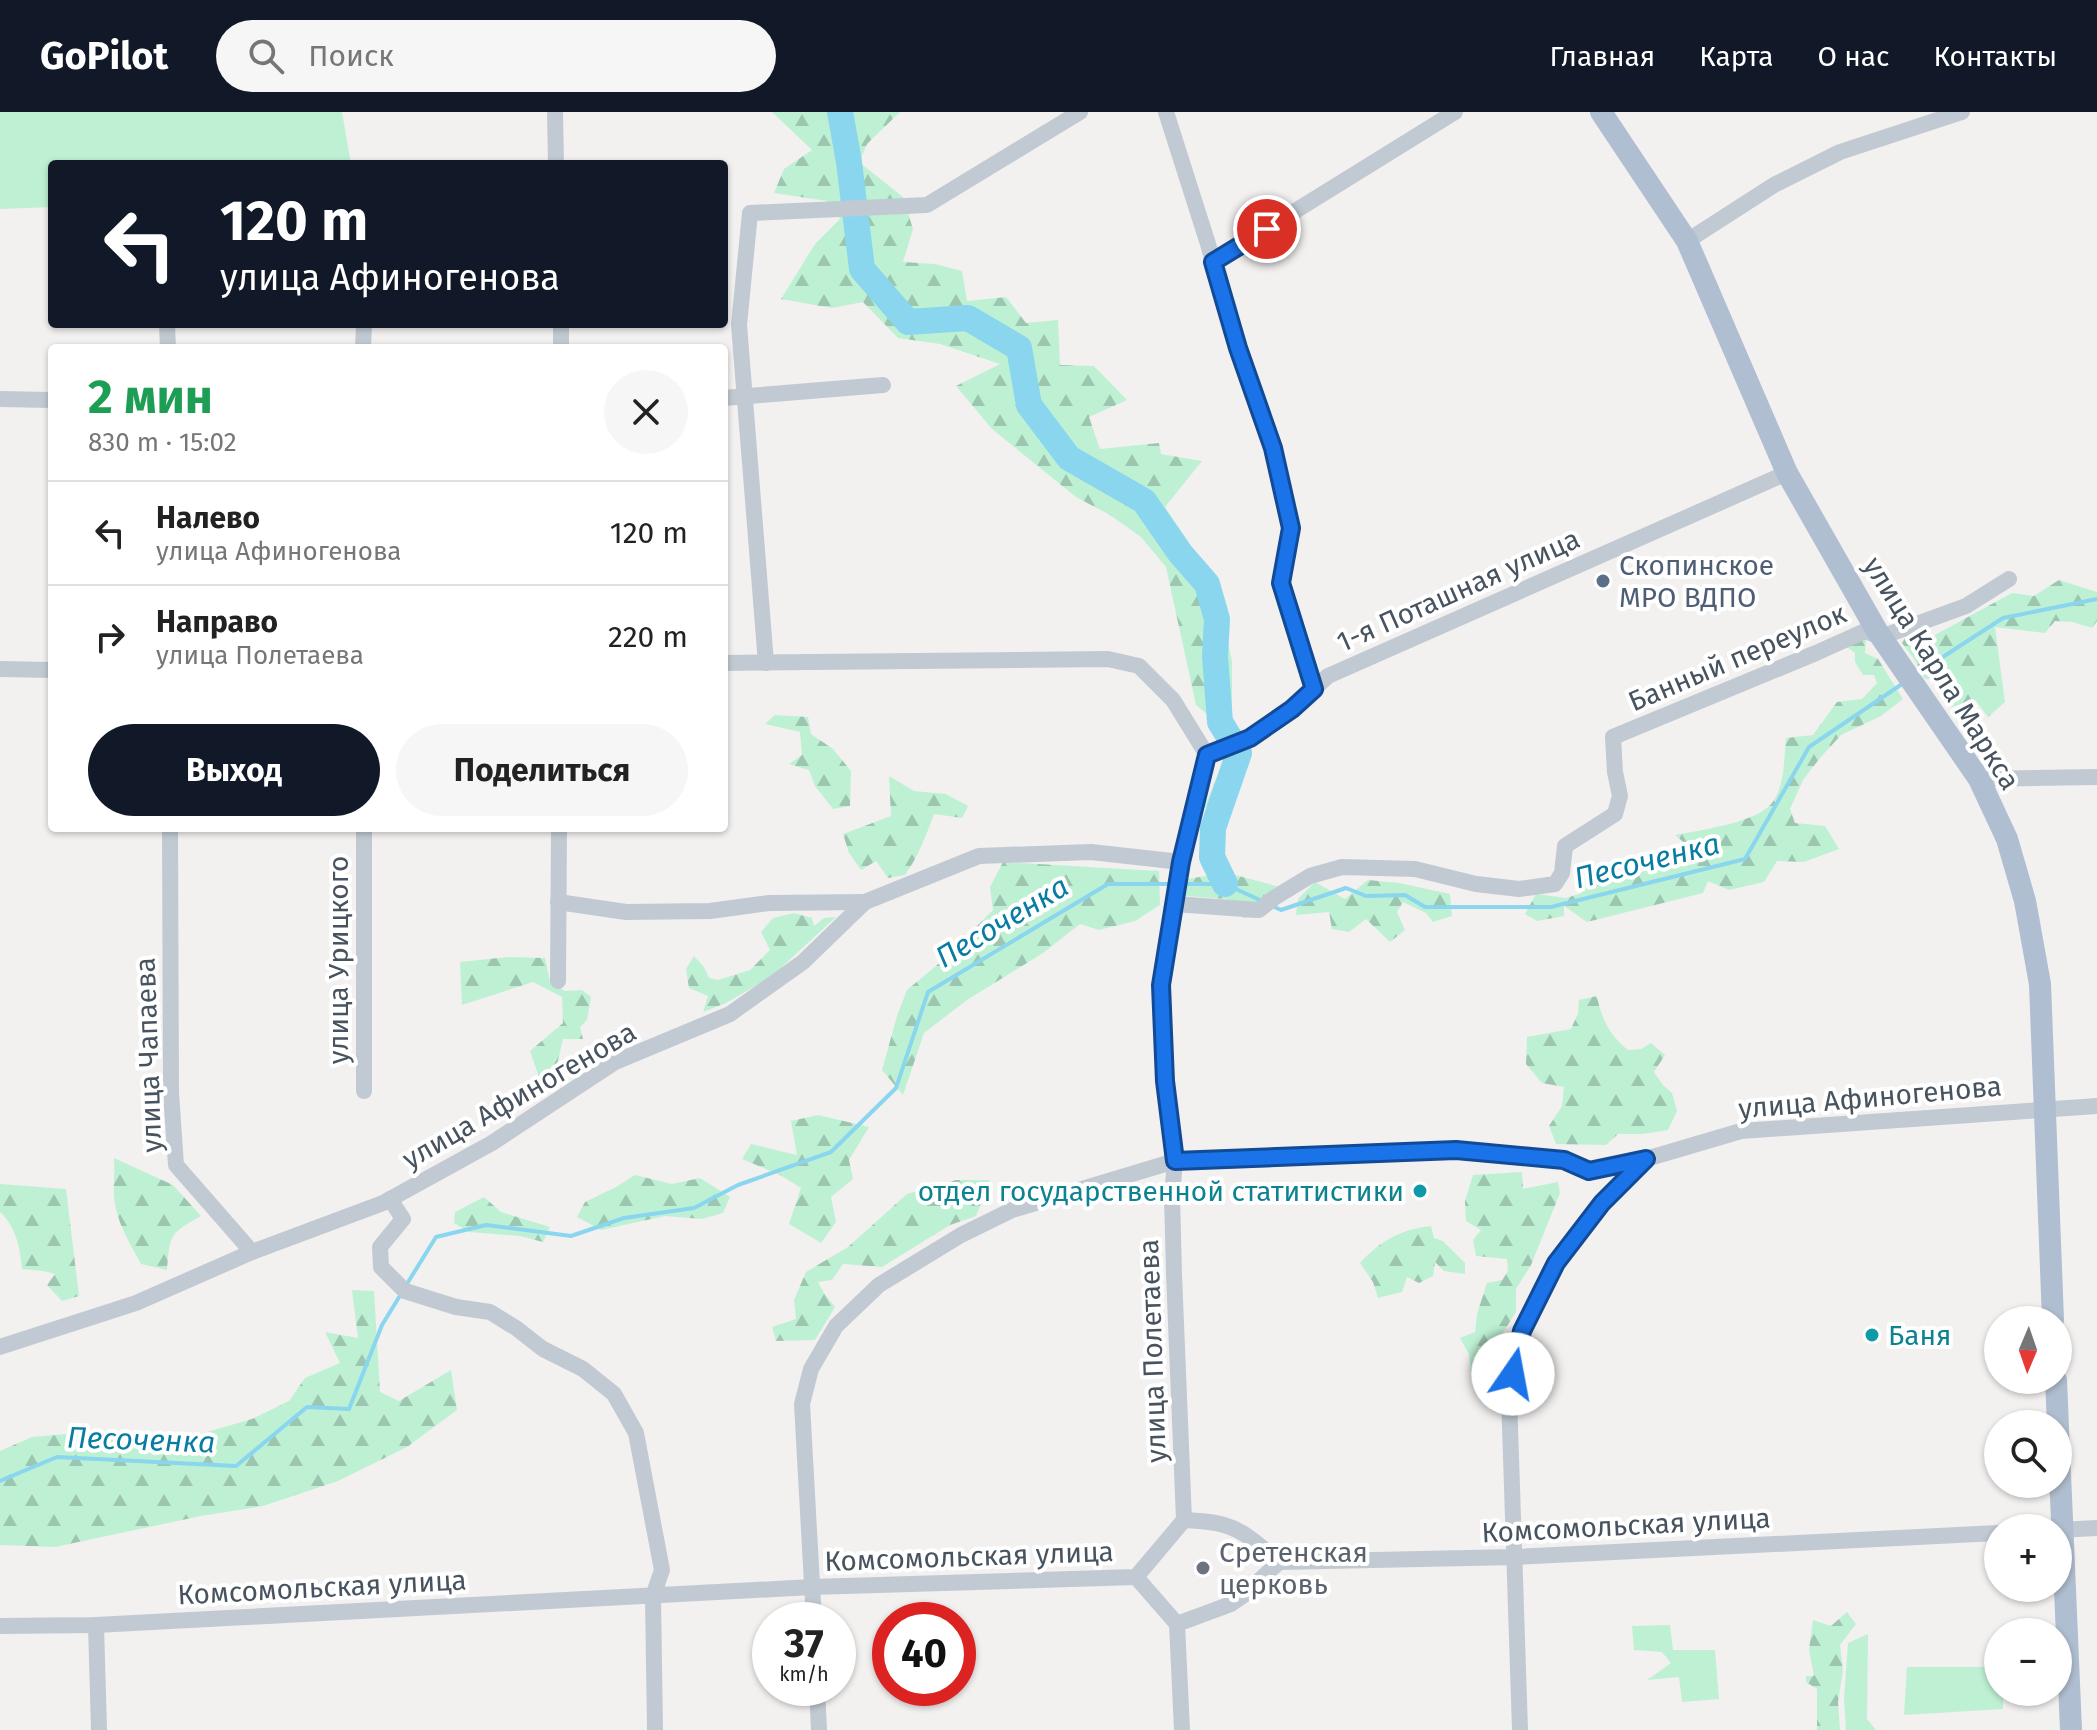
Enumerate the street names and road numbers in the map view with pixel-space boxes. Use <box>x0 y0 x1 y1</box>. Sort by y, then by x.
street label: 1-я Поташная улица <box>1332 522 1585 659</box>
street label: улица Карла Маркса <box>1856 551 2027 796</box>
street label: Банный переулок <box>1623 596 1852 718</box>
street label: улица Урицкого <box>322 856 355 1064</box>
street label: улица Чапаева <box>129 957 168 1153</box>
street label: улица Афиногенова <box>397 1015 642 1176</box>
street label: улица Афиногенова <box>1737 1070 2003 1125</box>
street label: улица Полетаева <box>1132 1239 1173 1463</box>
street label: Комсомольская улица <box>1481 1501 1771 1550</box>
street label: Комсомольская улица <box>824 1535 1114 1578</box>
street label: Комсомольская улица <box>177 1563 467 1612</box>

